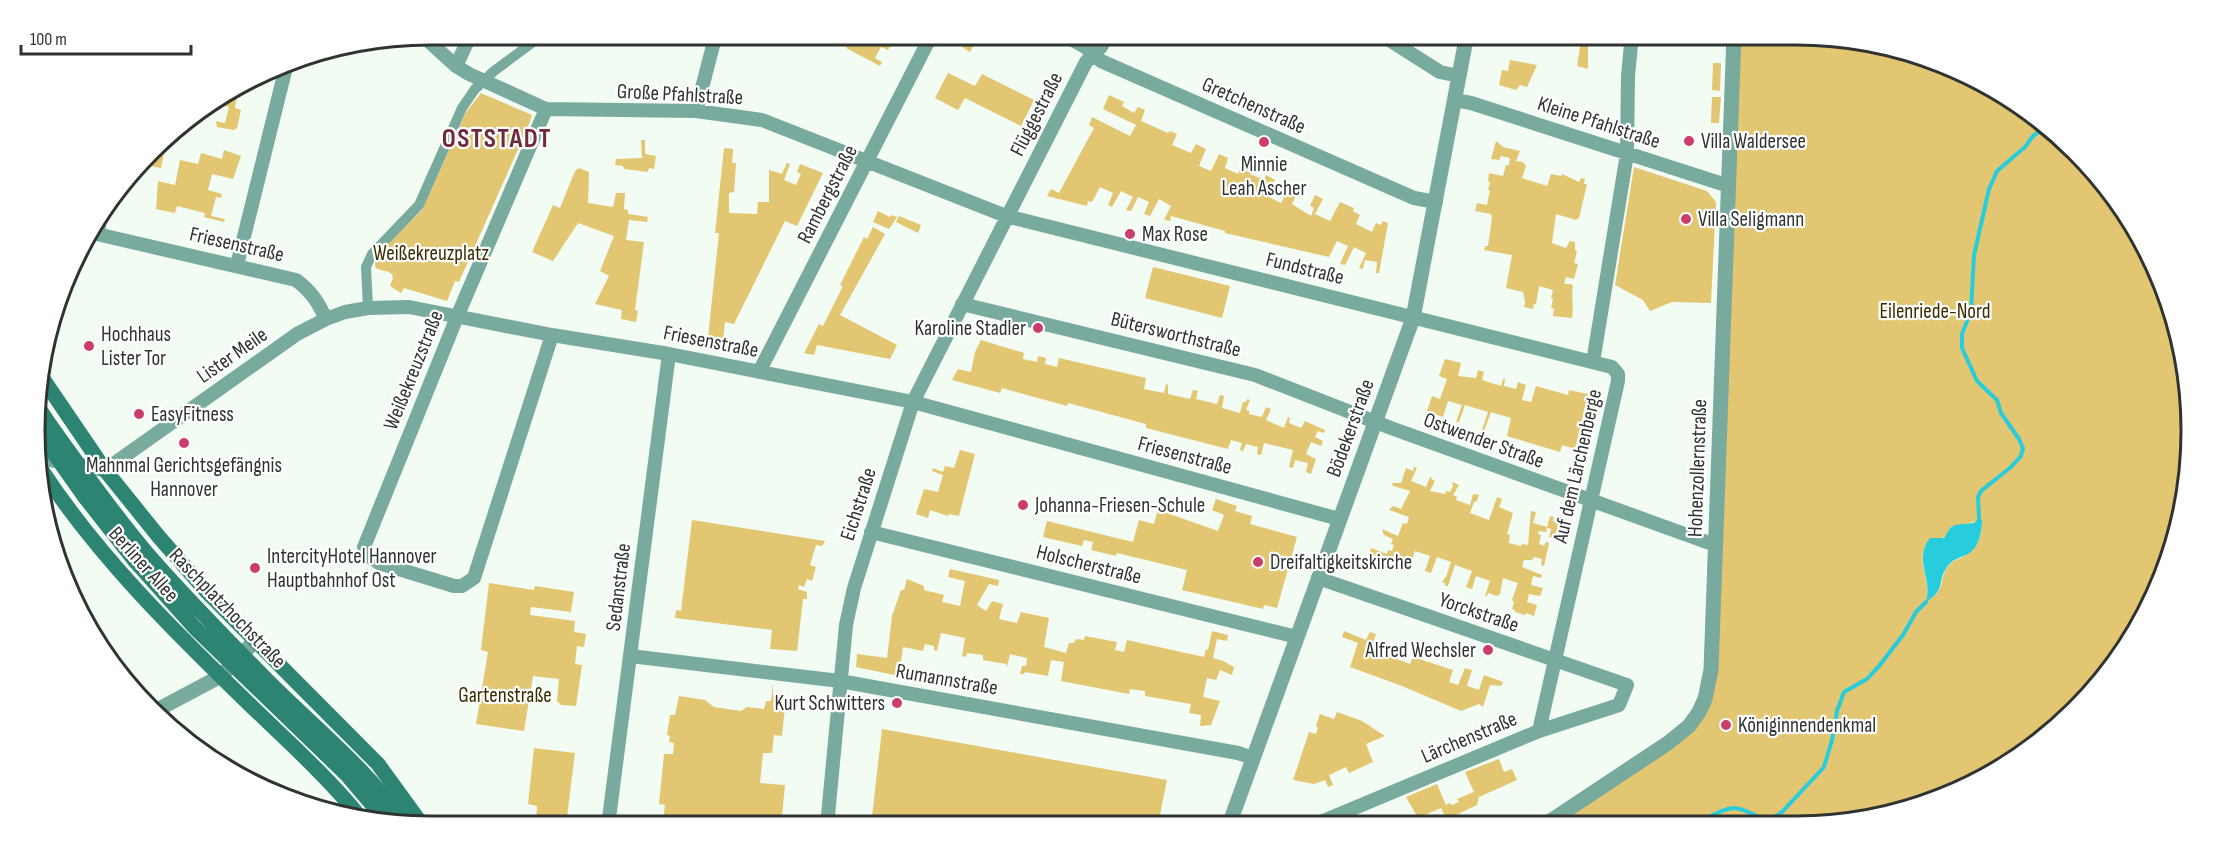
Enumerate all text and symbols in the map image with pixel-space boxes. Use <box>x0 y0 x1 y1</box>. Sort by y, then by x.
scale bar <box>21 18 190 56</box>
text: 100 m <box>30 29 67 50</box>
street label: Flüggestraße <box>1005 68 1068 160</box>
street label: Gretchenstraße <box>1198 72 1309 139</box>
street label: Große Pfahlstraße <box>616 79 744 110</box>
street label: Kleine Pfahlstraße <box>1534 91 1663 154</box>
district label: OSTSTADT <box>442 123 552 155</box>
place label: Villa Waldersee <box>1701 129 1806 154</box>
marker: Villa Waldersee <box>1682 134 1696 148</box>
marker: Minnie Leah Ascher <box>1257 135 1271 149</box>
street label: Rambergstraße <box>792 141 863 248</box>
place label: Minnie Leah Ascher <box>1222 152 1306 201</box>
place label: Villa Seligmann <box>1698 207 1804 232</box>
marker: Villa Seligmann <box>1679 212 1693 226</box>
street label: Friesenstraße <box>187 221 287 267</box>
place label: Max Rose <box>1142 222 1208 247</box>
marker: Max Rose <box>1123 227 1137 241</box>
park label: Weißekreuzplatz <box>373 241 490 266</box>
street label: Fundstraße <box>1263 247 1346 290</box>
park label: Eilenriede-Nord <box>1879 299 1991 324</box>
street label: Bütersworthstraße <box>1108 306 1243 363</box>
street label: Weißekreuzstraße <box>378 307 449 433</box>
place label: Karoline Stadler <box>915 316 1026 341</box>
street label: Friesenstraße <box>661 320 761 363</box>
marker: Karoline Stadler <box>1031 321 1045 335</box>
place label: Hochhaus Lister Tor <box>101 322 171 371</box>
street label: Lister Meile <box>192 322 272 389</box>
marker: Hochhaus Lister Tor <box>82 339 96 353</box>
street label: Bödekerstraße <box>1321 376 1380 480</box>
street label: Auf dem Lärchenberge <box>1547 387 1607 546</box>
street label: Hohenzollernstraße <box>1683 399 1712 537</box>
place label: EasyFitness <box>151 402 234 427</box>
marker: EasyFitness <box>132 407 146 421</box>
street label: Ostwender Straße <box>1420 407 1548 474</box>
street label: Friesenstraße <box>1135 431 1235 480</box>
marker: Mahnmal Gerichtsgefängnis Hannover <box>177 436 191 450</box>
place label: Mahnmal Gerichtsgefängnis Hannover <box>86 453 282 502</box>
street label: Eichstraße <box>835 465 882 544</box>
place label: Johanna-Friesen-Schule <box>1034 493 1205 518</box>
marker: Johanna-Friesen-Schule <box>1016 498 1030 512</box>
street label: Berliner Allee <box>103 521 184 607</box>
street label: Holscherstraße <box>1034 539 1144 590</box>
street label: Sedanstraße <box>601 542 636 632</box>
street label: Raschplatzhochstraße <box>164 543 291 674</box>
place label: IntercityHotel Hannover Hauptbahnhof Ost <box>267 544 437 593</box>
place label: Dreifaltigkeitskirche <box>1270 550 1412 575</box>
marker: Dreifaltigkeitskirche <box>1251 555 1265 569</box>
marker: IntercityHotel Hannover Hauptbahnhof Ost <box>248 561 262 575</box>
street label: Yorckstraße <box>1435 587 1522 638</box>
place label: Alfred Wechsler <box>1364 638 1476 663</box>
marker: Alfred Wechsler <box>1481 643 1495 657</box>
street label: Rumannstraße <box>894 658 1000 701</box>
park label: Gartenstraße <box>458 683 552 708</box>
place label: Kurt Schwitters <box>775 691 885 716</box>
marker: Kurt Schwitters <box>890 696 904 710</box>
street label: Lärchenstraße <box>1418 706 1521 769</box>
place label: Königinnendenkmal <box>1738 713 1876 738</box>
marker: Königinnendenkmal <box>1719 718 1733 732</box>

